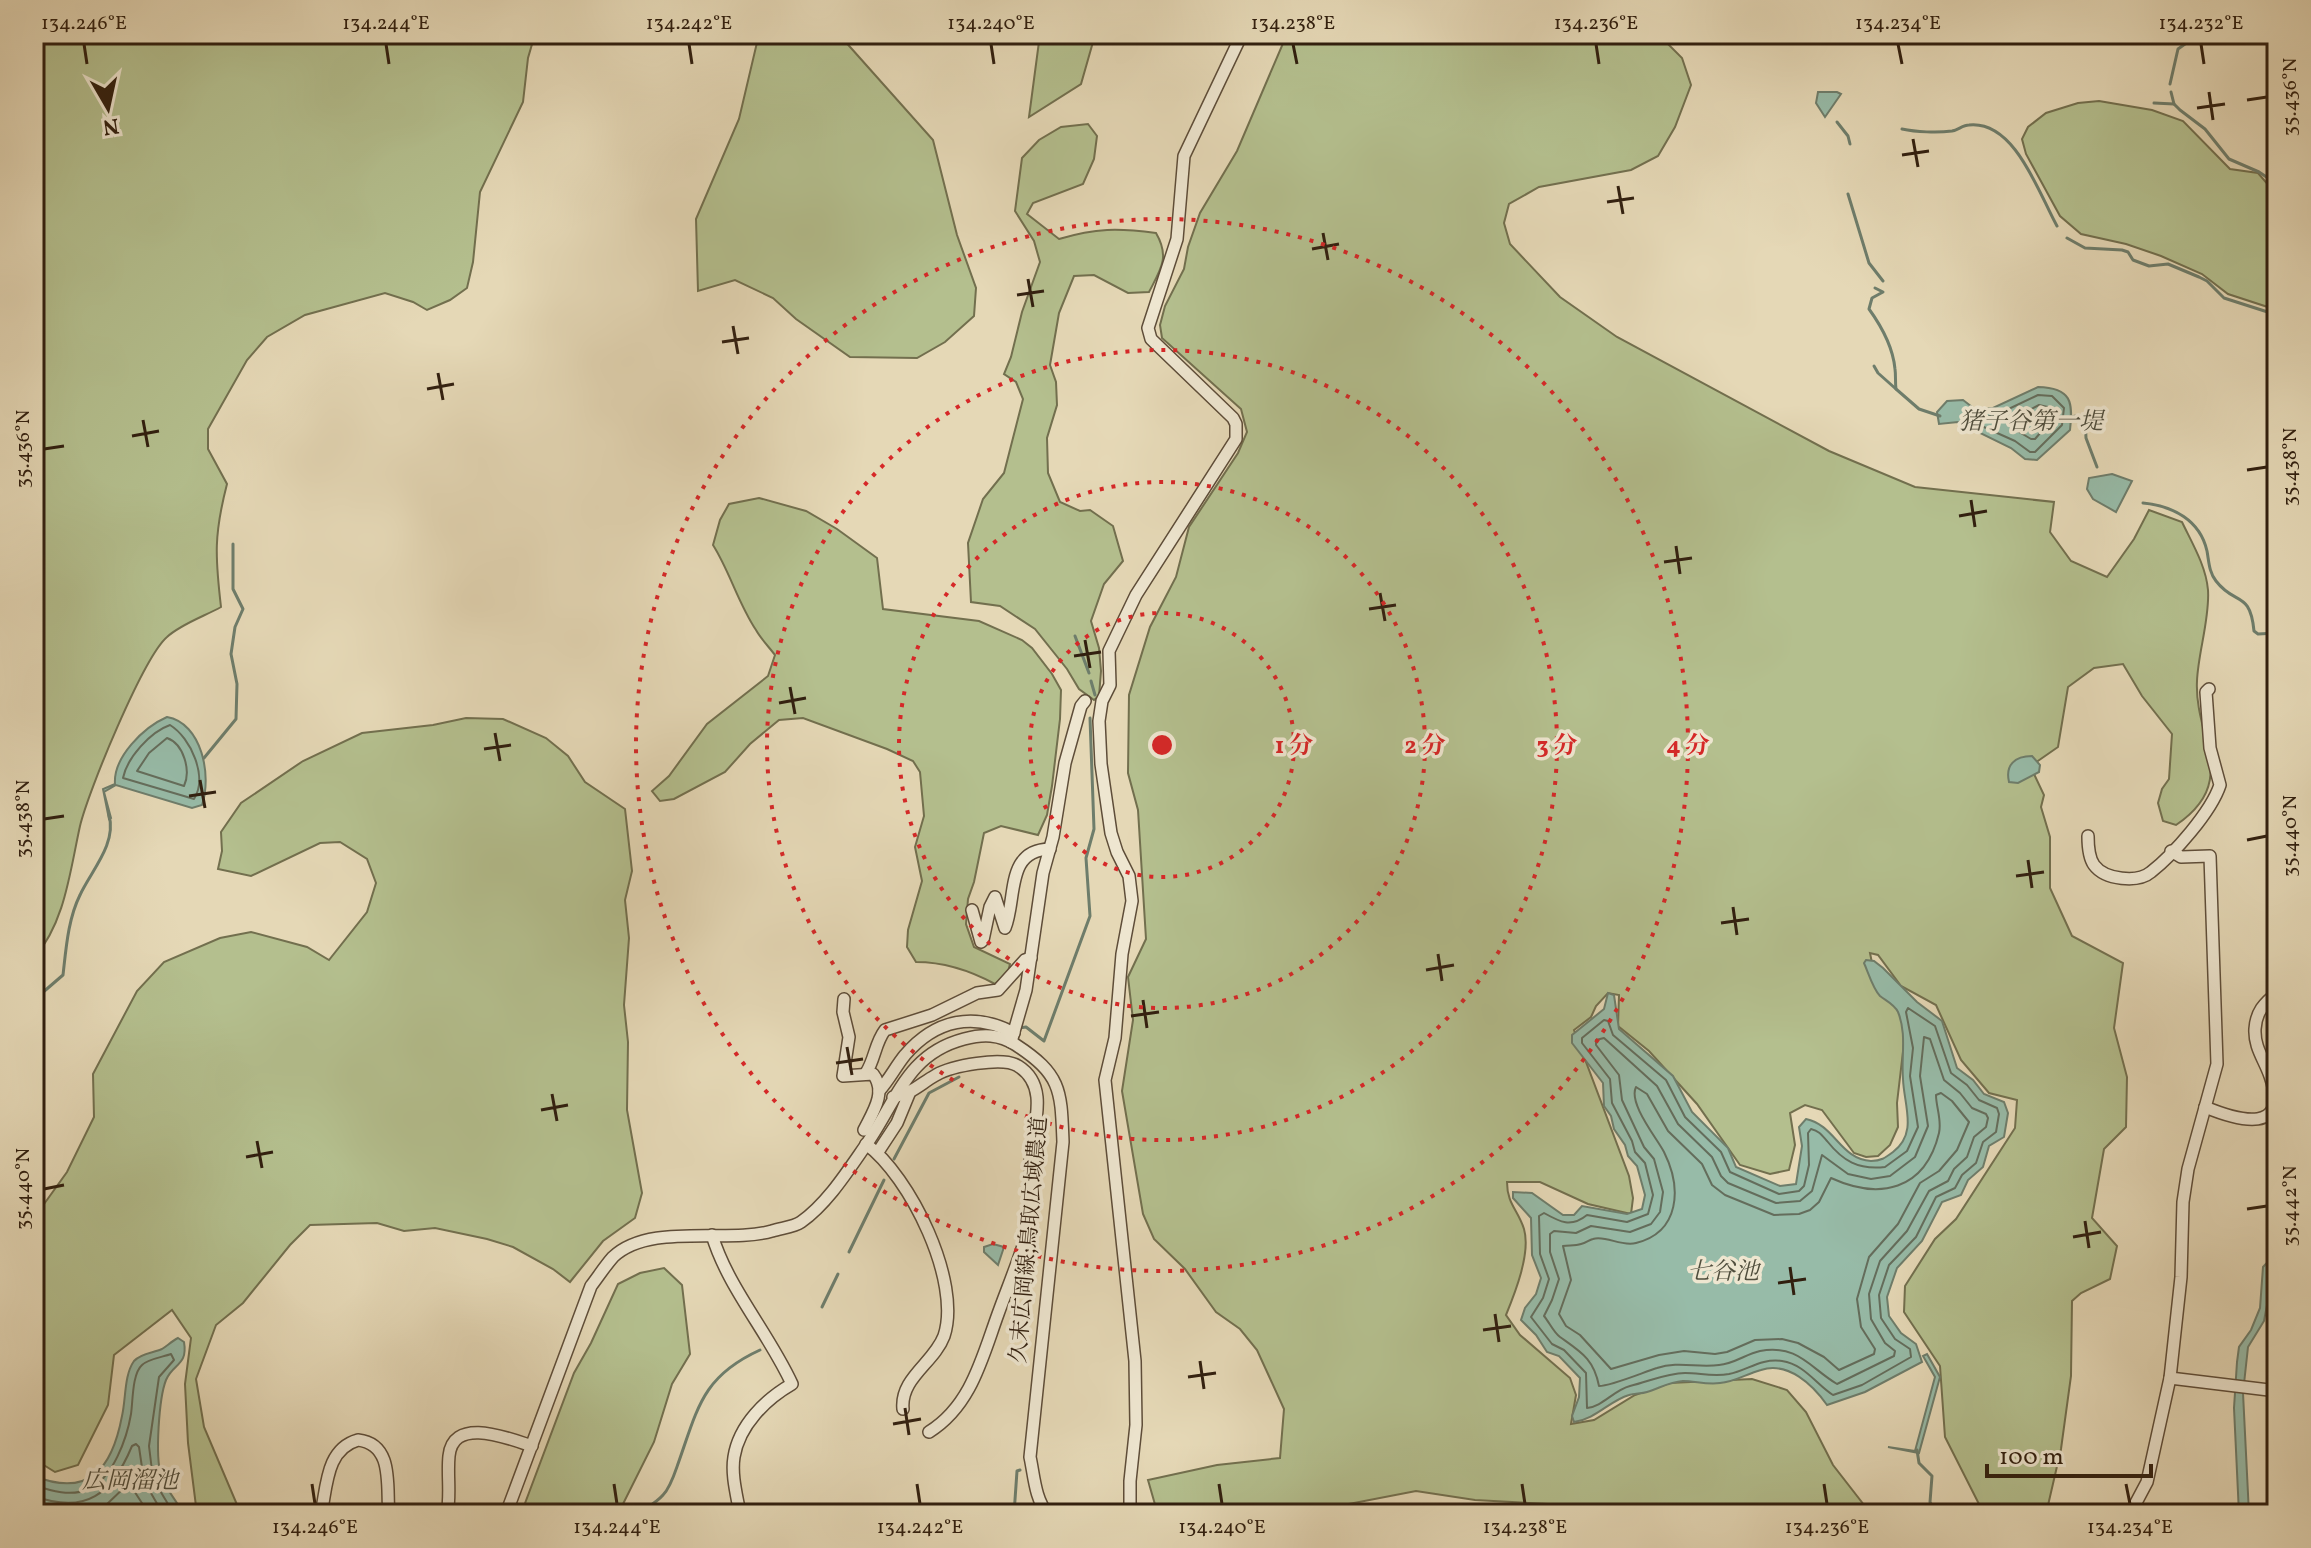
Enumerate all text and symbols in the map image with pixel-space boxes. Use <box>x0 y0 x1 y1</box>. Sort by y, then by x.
text: 134.246°E <box>41 10 127 38</box>
text: 134.244°E <box>342 10 430 38</box>
text: 134.242°E <box>646 10 732 38</box>
text: 134.240°E <box>947 10 1035 38</box>
text: 134.238°E <box>1251 10 1335 38</box>
text: 134.236°E <box>1554 10 1638 38</box>
text: 134.234°E <box>1855 10 1941 38</box>
text: 134.232°E <box>2159 10 2243 38</box>
text: 35.436°N <box>2277 58 2305 136</box>
north arrow <box>68 68 148 148</box>
text: N <box>100 109 121 142</box>
water label: 猪子谷第一堤 <box>1959 406 2106 440</box>
text: 35.436°N <box>10 410 38 488</box>
text: 35.438°N <box>2277 428 2305 506</box>
text: 1 分 <box>1275 730 1313 764</box>
text: 2 分 <box>1404 730 1446 764</box>
text: 3 分 <box>1536 730 1578 764</box>
text: 4 分 <box>1666 730 1710 764</box>
centre of rings <box>1148 731 1176 759</box>
text: 35.438°N <box>10 780 38 858</box>
text: 35.440°N <box>2277 795 2305 877</box>
street label: 久末広岡線;鳥取広域農道 <box>1004 1115 1056 1365</box>
text: 35.440°N <box>10 1148 38 1230</box>
text: 35.442°N <box>2277 1165 2305 1247</box>
water label: 七谷池 <box>1687 1256 1762 1290</box>
scale bar <box>1987 1428 2151 1478</box>
text: 100 m <box>1999 1441 2064 1475</box>
water label: 広岡溜池 <box>82 1465 181 1499</box>
text: 134.246°E <box>272 1514 358 1542</box>
text: 134.244°E <box>573 1514 661 1542</box>
text: 134.242°E <box>877 1514 963 1542</box>
text: 134.240°E <box>1178 1514 1266 1542</box>
text: 134.238°E <box>1483 1514 1567 1542</box>
text: 134.236°E <box>1785 1514 1869 1542</box>
text: 134.234°E <box>2087 1514 2173 1542</box>

